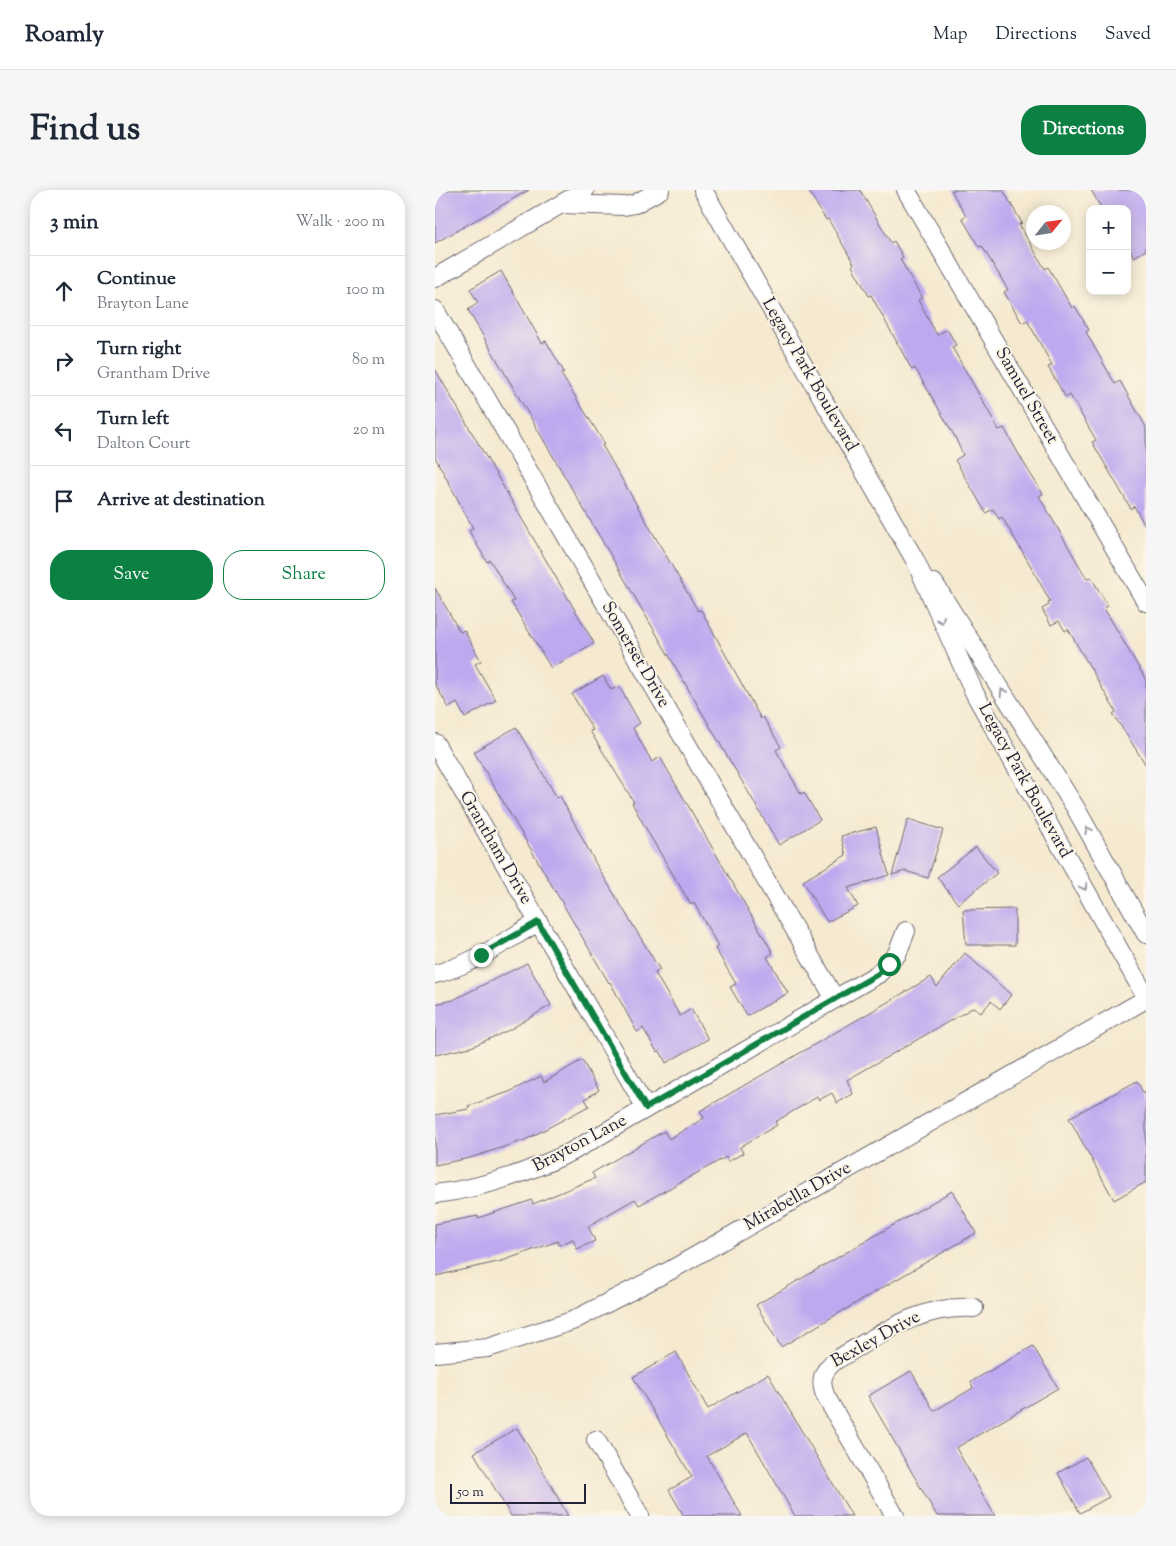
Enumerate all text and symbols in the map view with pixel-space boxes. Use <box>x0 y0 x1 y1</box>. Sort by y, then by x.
text: Roamly <box>25 18 104 52</box>
text: Map <box>933 22 968 48</box>
text: Directions <box>996 22 1077 48</box>
text: Saved <box>1105 22 1151 48</box>
text: Find us <box>30 105 140 156</box>
button: Directions <box>1021 105 1146 155</box>
north arrow <box>1026 205 1071 250</box>
map controls <box>1086 205 1131 295</box>
button: + <box>1086 205 1131 250</box>
text: 3 min <box>50 208 99 238</box>
text: Walk · 200 m <box>296 211 385 234</box>
button: − <box>1086 250 1131 295</box>
text: Continue <box>97 266 176 293</box>
icon: ahead <box>50 277 78 305</box>
text: 100 m <box>346 279 385 302</box>
text: Brayton Lane <box>97 293 189 316</box>
street label: Legacy Park Boulevard <box>754 293 864 457</box>
text: Turn right <box>97 336 181 363</box>
street label: Samuel Street <box>988 343 1064 449</box>
icon: right <box>50 347 78 375</box>
text: 80 m <box>352 349 385 372</box>
text: Grantham Drive <box>97 363 210 386</box>
text: Turn left <box>97 406 169 433</box>
icon: left <box>50 417 78 445</box>
text: 20 m <box>352 419 385 442</box>
text: Dalton Court <box>97 433 190 456</box>
icon: arrive <box>50 487 78 515</box>
text: Arrive at destination <box>97 487 265 514</box>
button: Save <box>50 550 213 600</box>
button: Share <box>223 550 385 600</box>
street label: Somerset Drive <box>594 597 676 713</box>
one-way arrow <box>935 615 946 624</box>
one-way arrow <box>1000 688 1009 697</box>
street label: Legacy Park Boulevard <box>971 699 1077 863</box>
street label: Grantham Drive <box>452 786 538 910</box>
one-way arrow <box>1084 827 1094 836</box>
one-way arrow <box>1078 881 1088 890</box>
route end <box>470 944 493 967</box>
route start <box>878 953 901 976</box>
street label: Brayton Lane <box>528 1108 632 1180</box>
street label: Mirabella Drive <box>740 1156 856 1238</box>
street label: Bexley Drive <box>827 1305 925 1375</box>
scale bar <box>450 1481 586 1504</box>
text: 50 m <box>457 1483 484 1503</box>

